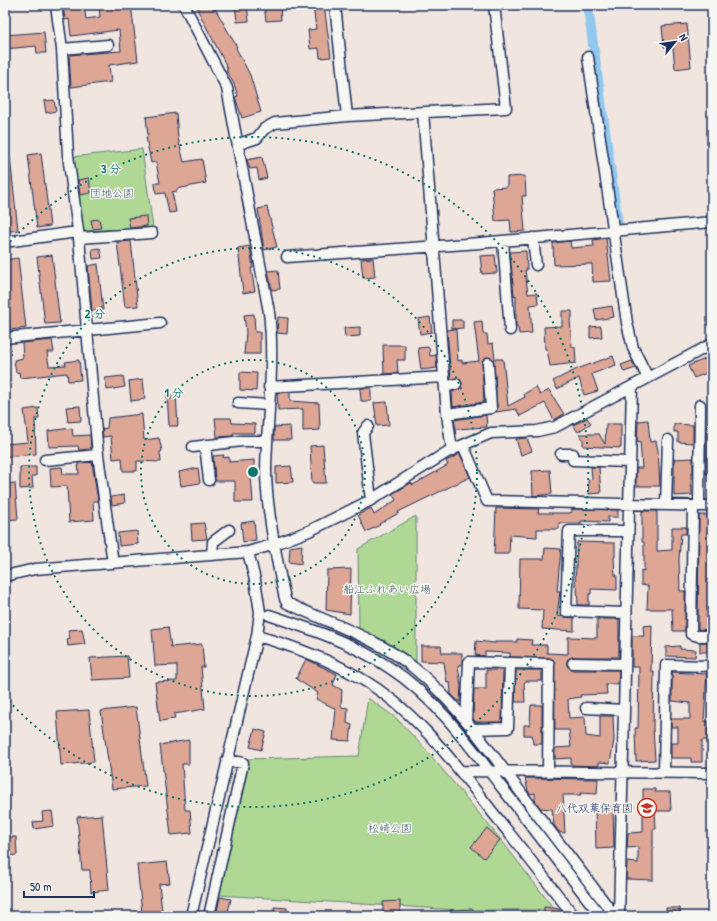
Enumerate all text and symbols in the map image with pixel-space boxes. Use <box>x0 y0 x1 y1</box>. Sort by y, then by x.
north arrow <box>655 22 695 62</box>
text: N <box>676 31 691 43</box>
text: 3 分 <box>101 160 121 177</box>
park label: 団地公園 <box>90 186 134 200</box>
text: 2 分 <box>85 305 105 322</box>
text: 1 分 <box>164 384 184 401</box>
centre of rings <box>246 465 260 479</box>
park label: 船江ふれあい広場 <box>343 582 431 596</box>
school or university icon: 八代双葉保育園 <box>636 797 658 819</box>
place label: 八代双葉保育園 <box>556 801 633 815</box>
park label: 松崎公園 <box>368 821 412 835</box>
scale bar <box>24 873 94 899</box>
text: 50 m <box>30 878 51 895</box>

